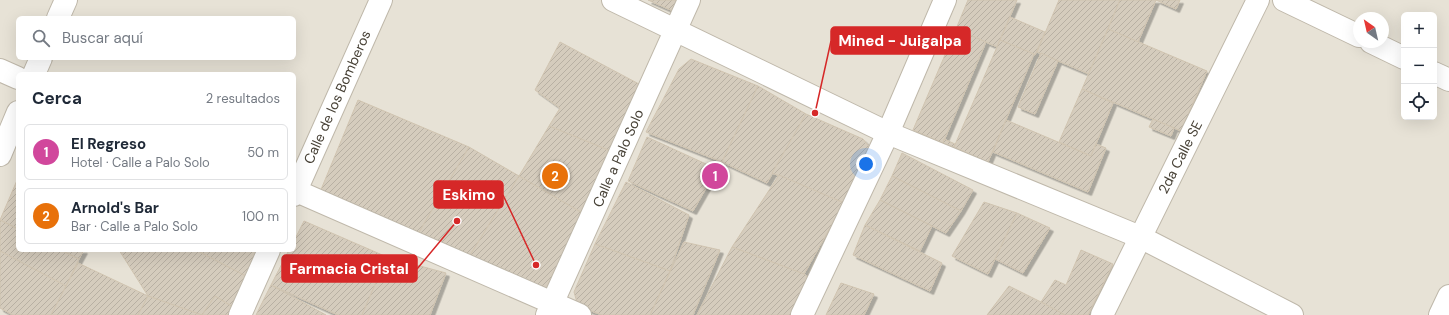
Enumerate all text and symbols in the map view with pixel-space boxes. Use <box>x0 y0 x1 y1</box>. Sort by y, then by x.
north arrow <box>1353 12 1389 48</box>
map controls <box>1401 12 1437 120</box>
button: + <box>1401 12 1437 48</box>
search box <box>16 16 296 60</box>
icon: search <box>30 27 52 49</box>
street label: Calle de los Bomberos <box>299 27 375 167</box>
callout: Mined - Juigalpa <box>831 27 970 54</box>
text: Buscar aquí <box>62 28 143 48</box>
text: Mined - Juigalpa <box>838 31 962 51</box>
button: − <box>1401 48 1437 84</box>
button: locate <box>1401 84 1437 120</box>
text: Cerca <box>32 87 82 109</box>
text: 2 resultados <box>206 90 280 107</box>
street label: Calle a Palo Solo <box>588 106 648 210</box>
street label: 2da Calle SE <box>1154 117 1206 197</box>
text: El Regreso <box>71 134 146 154</box>
text: 1 <box>44 144 48 161</box>
text: 50 m <box>247 144 279 161</box>
text: Hotel · Calle a Palo Solo <box>71 154 210 171</box>
your location <box>856 154 876 174</box>
pin: 2 <box>542 161 568 191</box>
pin: 1 <box>702 161 728 191</box>
callout: Eskimo <box>434 181 503 208</box>
text: Eskimo <box>443 185 495 205</box>
text: Arnold's Bar <box>71 198 159 218</box>
text: 2 <box>42 208 50 225</box>
text: 100 m <box>242 208 279 225</box>
text: Bar · Calle a Palo Solo <box>71 218 198 235</box>
callout: Farmacia Cristal <box>282 255 417 282</box>
text: Farmacia Cristal <box>289 259 409 279</box>

